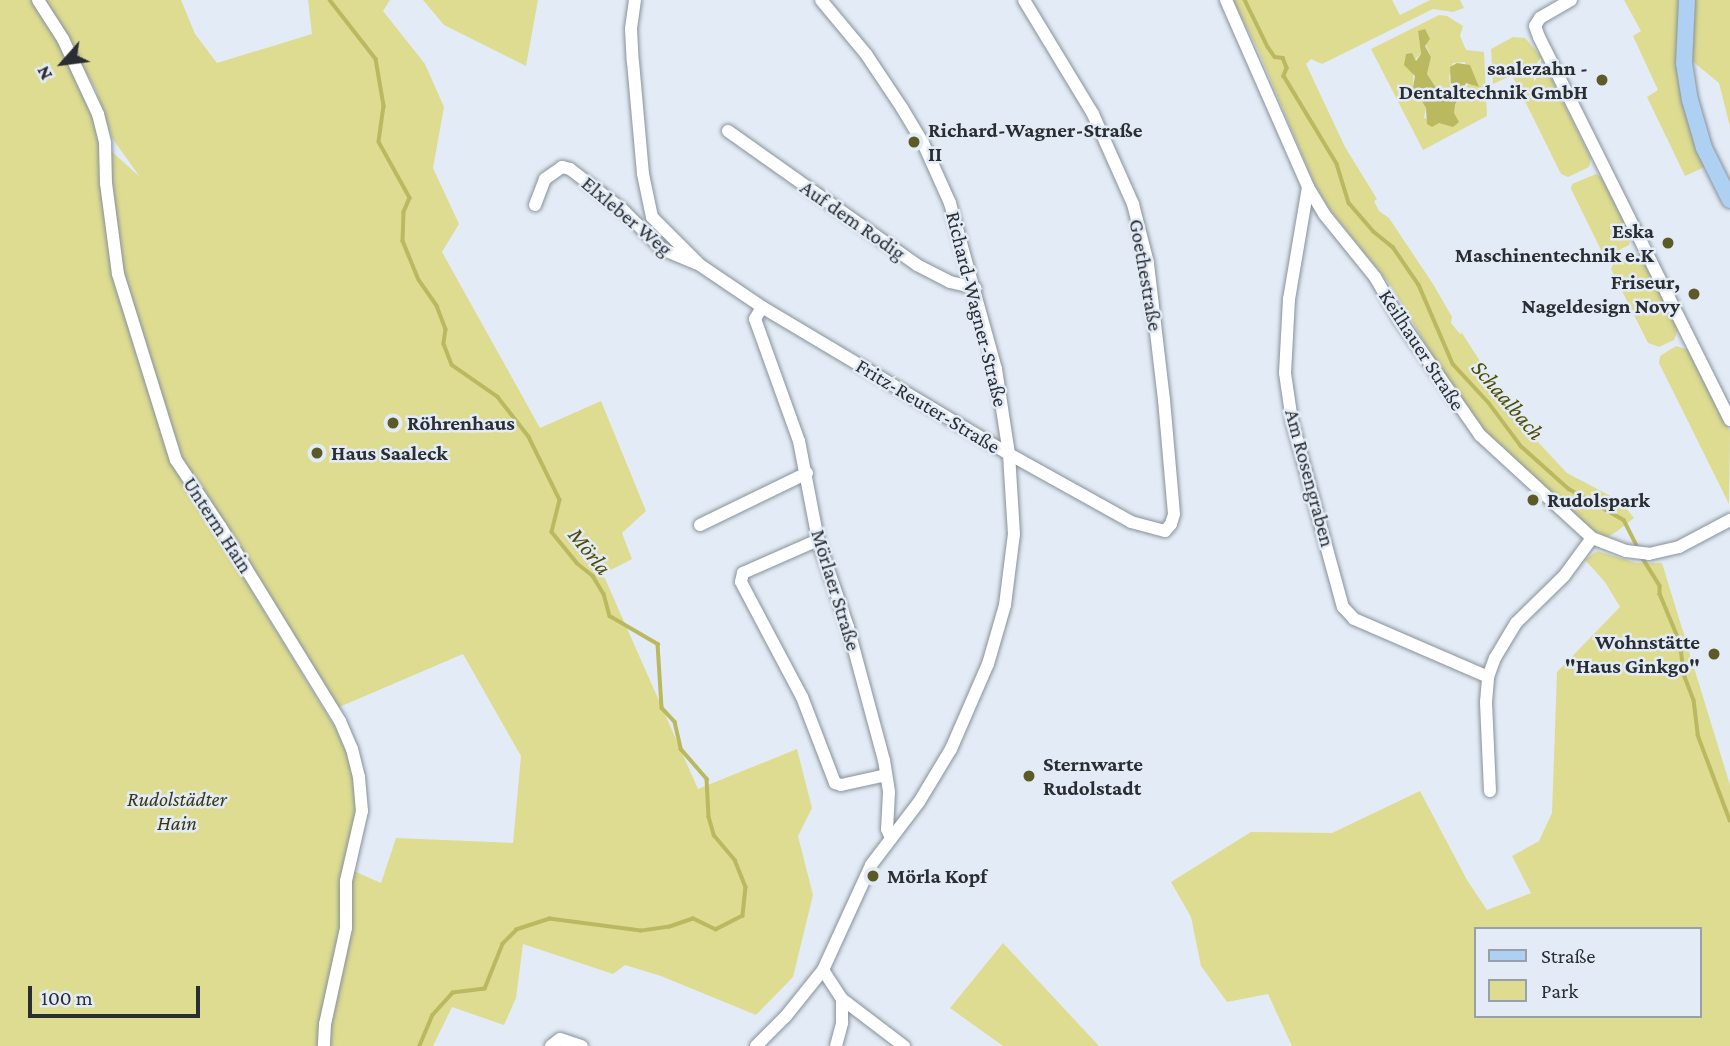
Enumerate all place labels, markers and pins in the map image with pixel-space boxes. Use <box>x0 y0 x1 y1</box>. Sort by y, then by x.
place label: saalezahn - Dentaltechnik GmbH <box>1399 55 1588 105</box>
marker: saalezahn - Dentaltechnik GmbH <box>1594 72 1610 88</box>
place label: Richard-Wagner-Straße II <box>928 117 1142 167</box>
marker: Richard-Wagner-Straße II <box>906 134 922 150</box>
place label: Eska Maschinentechnik e.K <box>1455 218 1654 268</box>
marker: Eska Maschinentechnik e.K <box>1660 235 1676 251</box>
place label: Friseur, Nageldesign Novy <box>1521 269 1680 319</box>
marker: Friseur, Nageldesign Novy <box>1686 286 1702 302</box>
place label: Röhrenhaus <box>407 410 515 436</box>
marker: Röhrenhaus <box>385 415 401 431</box>
place label: Haus Saaleck <box>331 440 448 466</box>
marker: Haus Saaleck <box>309 445 325 461</box>
place label: Rudolspark <box>1547 487 1650 513</box>
marker: Rudolspark <box>1525 492 1541 508</box>
place label: Wohnstätte "Haus Ginkgo" <box>1565 629 1700 679</box>
marker: Wohnstätte "Haus Ginkgo" <box>1706 646 1722 662</box>
place label: Sternwarte Rudolstadt <box>1043 751 1143 801</box>
marker: Sternwarte Rudolstadt <box>1021 768 1037 784</box>
place label: Mörla Kopf <box>887 863 987 889</box>
marker: Mörla Kopf <box>865 868 881 884</box>

